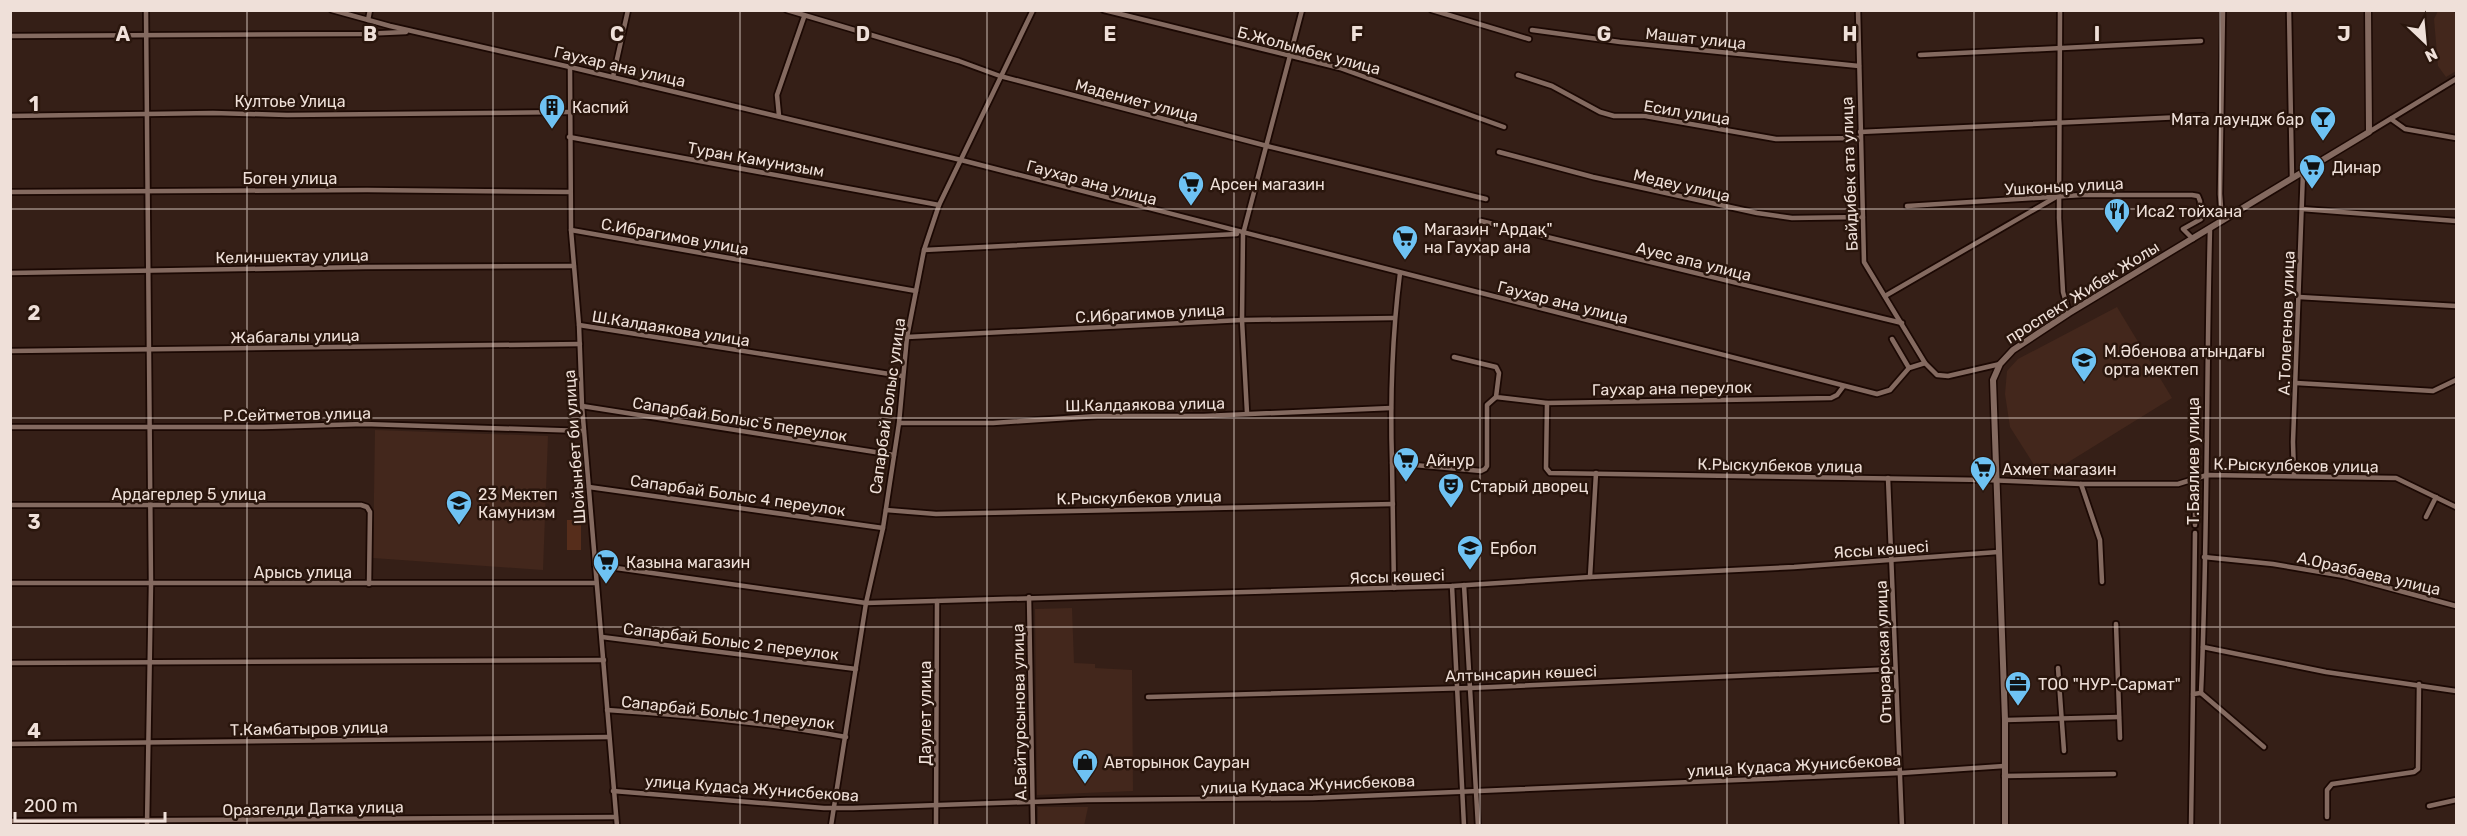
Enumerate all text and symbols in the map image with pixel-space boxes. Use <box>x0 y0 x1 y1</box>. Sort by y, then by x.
north arrow <box>2395 12 2455 72</box>
text: A <box>116 22 131 46</box>
text: B <box>363 22 377 46</box>
text: C <box>610 22 624 46</box>
text: D <box>856 22 870 46</box>
text: E <box>1104 22 1116 46</box>
street label: Б.Жолымбек улица <box>1235 22 1383 79</box>
text: F <box>1351 22 1363 46</box>
text: G <box>1597 22 1611 46</box>
text: H <box>1843 22 1857 46</box>
text: I <box>2094 22 2100 46</box>
text: J <box>2337 22 2351 46</box>
street label: Машат улица <box>1645 24 1747 53</box>
street label: Гаухар ана улица <box>552 42 687 91</box>
text: N <box>2422 44 2441 66</box>
street label: Мадениет улица <box>1073 75 1201 126</box>
text: 1 <box>29 92 39 116</box>
street label: Култоье Улица <box>234 92 346 111</box>
building icon: Каспий <box>537 92 567 130</box>
street label: Есил улица <box>1642 96 1732 129</box>
street label: Байдибек ата улица <box>1837 96 1862 252</box>
place label: Каспий <box>572 98 629 117</box>
bar icon: Мята лаундж бар <box>2308 104 2338 142</box>
place label: Мята лаундж бар <box>2171 110 2304 129</box>
street label: Туран Камунизым <box>686 138 826 181</box>
supermarket icon: Динар <box>2297 152 2327 190</box>
street label: Гаухар ана улица <box>1025 156 1159 209</box>
place label: Динар <box>2332 158 2381 177</box>
street label: Медеу улица <box>1632 165 1732 206</box>
street label: Боген улица <box>243 169 337 188</box>
supermarket icon: Арсен магазин <box>1176 169 1206 207</box>
street label: Ушконыр улица <box>2004 174 2124 199</box>
place label: Арсен магазин <box>1210 175 1325 194</box>
restaurant icon: Иса2 тойхана <box>2102 196 2132 234</box>
place label: Иса2 тойхана <box>2136 202 2242 221</box>
street label: С.Ибрагимов улица <box>600 214 750 259</box>
place label: Магазин "Ардақ" на Гаухар ана <box>1424 220 1552 257</box>
supermarket icon: Магазин "Ардақ" на Гаухар ана <box>1390 223 1420 261</box>
street label: проспект Жибек Жолы <box>2002 237 2163 348</box>
street label: Ауес апа улица <box>1634 238 1753 285</box>
street label: Келиншектау улица <box>215 246 369 267</box>
street label: А.Толегенов улица <box>2274 250 2299 396</box>
street label: Гаухар ана улица <box>1495 277 1630 328</box>
street label: С.Ибрагимов улица <box>1075 300 1225 327</box>
text: 2 <box>28 301 41 325</box>
street label: Ш.Калдаякова улица <box>591 307 751 350</box>
street label: Сапарбай Болыс улица <box>866 317 909 495</box>
street label: Жабагалы улица <box>230 326 360 347</box>
place label: М.Әбенова атындағы орта мектеп <box>2104 342 2265 379</box>
school or university icon: М.Әбенова атындағы орта мектеп <box>2069 345 2099 383</box>
street label: Шойынбет би улица <box>560 369 589 525</box>
street label: Гаухар ана переулок <box>1592 378 1753 399</box>
street label: Сапарбай Болыс 5 переулок <box>631 393 849 446</box>
street label: Ш.Калдаякова улица <box>1065 394 1225 415</box>
street label: Т.Баялиев улица <box>2184 397 2203 525</box>
street label: Р.Сейтметов улица <box>223 404 371 425</box>
supermarket icon: Айнур <box>1391 445 1421 483</box>
place label: Айнур <box>1426 451 1475 470</box>
supermarket icon: Ахмет магазин <box>1968 454 1998 492</box>
street label: К.Рыскулбеков улица <box>1697 455 1863 476</box>
street label: К.Рыскулбеков улица <box>2213 455 2379 476</box>
place label: Ахмет магазин <box>2002 460 2116 479</box>
street label: Сапарбай Болыс 4 переулок <box>629 471 847 520</box>
theatre icon: Старый дворец <box>1436 471 1466 509</box>
place label: Старый дворец <box>1470 477 1588 496</box>
street label: Ардагерлер 5 улица <box>112 485 266 504</box>
place label: 23 Мектеп Камунизм <box>478 485 558 522</box>
street label: К.Рыскулбеков улица <box>1056 487 1222 508</box>
school or university icon: 23 Мектеп Камунизм <box>444 488 474 526</box>
text: 3 <box>27 510 41 534</box>
school or university icon: Ербол <box>1455 533 1485 571</box>
street label: Яссы көшесі <box>1833 537 1929 562</box>
place label: Ербол <box>1490 539 1537 558</box>
supermarket icon: Казына магазин <box>591 547 621 585</box>
street label: А.Оразбаева улица <box>2295 548 2443 599</box>
place label: Казына магазин <box>626 553 750 572</box>
street label: Арысь улица <box>254 563 352 582</box>
street label: Яссы көшесі <box>1349 565 1445 588</box>
street label: Отырарская улица <box>1872 580 1895 724</box>
street label: Сапарбай Болыс 2 переулок <box>622 619 840 664</box>
street label: А.Байтурсынова улица <box>1008 623 1031 801</box>
street label: Даулет улица <box>916 661 935 765</box>
street label: Алтынсарин көшесі <box>1445 661 1597 686</box>
office icon: ТОО "НУР-Сармат" <box>2003 669 2033 707</box>
place label: ТОО "НУР-Сармат" <box>2038 675 2181 694</box>
street label: Сапарбай Болыс 1 переулок <box>620 692 836 733</box>
street label: Т.Камбатыров улица <box>230 718 388 739</box>
text: 4 <box>27 719 41 743</box>
shop icon: Авторынок Сауран <box>1070 747 1100 785</box>
street label: улица Кудаса Жунисбекова <box>1686 750 1902 781</box>
place label: Авторынок Сауран <box>1104 753 1250 772</box>
street label: улица Кудаса Жунисбекова <box>1200 771 1416 798</box>
street label: улица Кудаса Жунисбекова <box>644 772 860 805</box>
scale bar <box>15 785 165 823</box>
text: 200 m <box>24 795 78 817</box>
street label: Оразгелди Датка улица <box>222 797 404 820</box>

